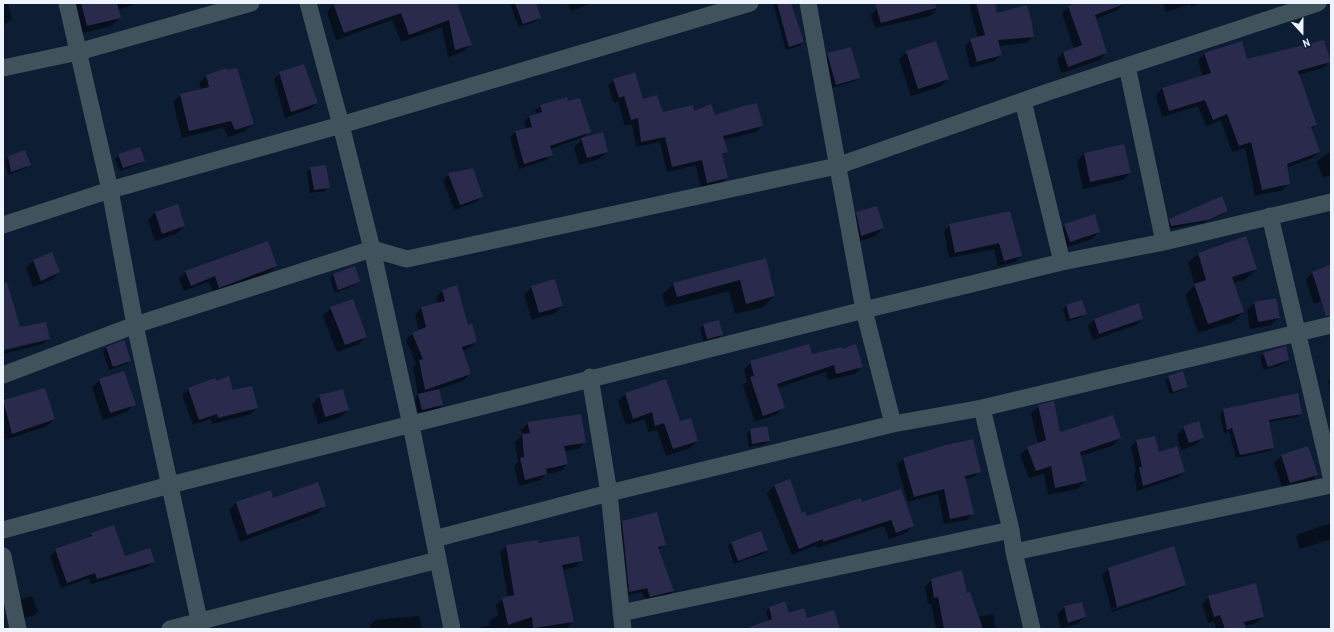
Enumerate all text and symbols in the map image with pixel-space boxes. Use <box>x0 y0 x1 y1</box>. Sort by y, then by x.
north arrow <box>1282 12 1322 52</box>
text: N <box>1301 35 1312 51</box>

